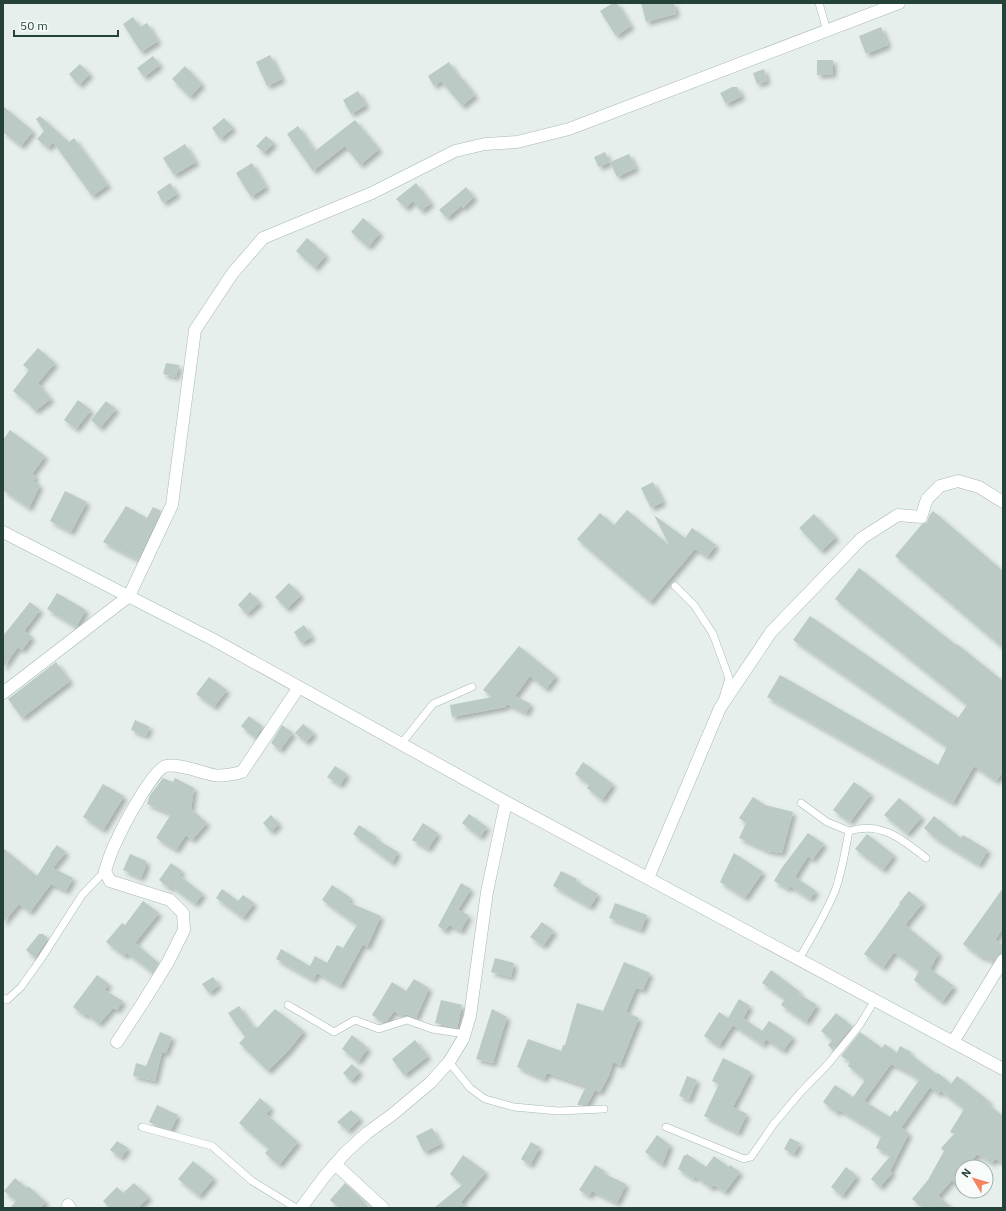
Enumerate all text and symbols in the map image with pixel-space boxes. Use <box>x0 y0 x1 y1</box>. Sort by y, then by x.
scale bar <box>14 12 118 38</box>
text: 50 m <box>20 18 48 33</box>
north arrow <box>954 1159 994 1199</box>
text: N <box>958 1165 974 1180</box>

